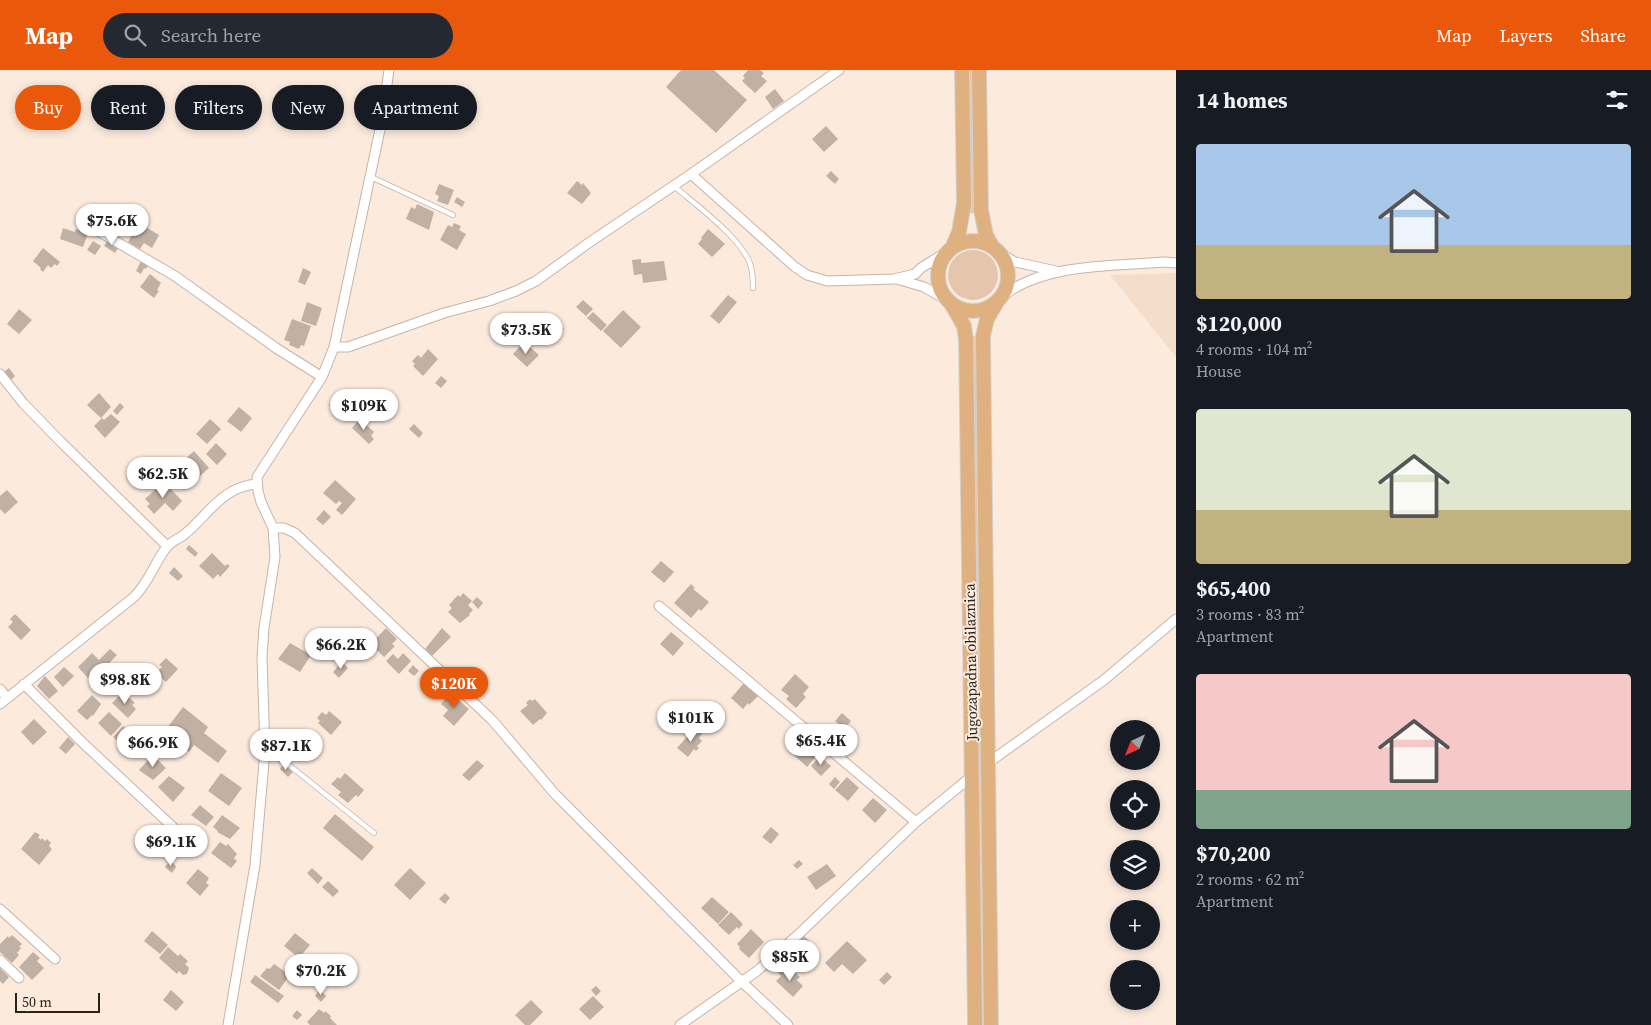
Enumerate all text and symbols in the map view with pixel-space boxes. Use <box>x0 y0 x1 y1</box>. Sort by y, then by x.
search box <box>103 13 453 58</box>
text: Map <box>25 19 73 52</box>
icon: search <box>121 21 149 49</box>
text: Search here <box>161 22 261 48</box>
text: Map <box>1436 23 1471 48</box>
text: Layers <box>1499 23 1552 48</box>
text: Share <box>1580 23 1626 48</box>
chip: Buy <box>15 85 81 130</box>
chip: Rent <box>91 85 165 130</box>
chip: Filters <box>175 85 262 130</box>
chip: New <box>272 85 344 130</box>
chip: Apartment <box>354 85 477 130</box>
text: 14 homes <box>1196 86 1288 115</box>
icon: filters <box>1603 86 1631 114</box>
icon: home <box>1369 176 1459 266</box>
pin: $75.6K <box>71 204 153 246</box>
text: $75.6K <box>87 209 137 231</box>
text: $120,000 <box>1196 309 1282 338</box>
pin: $73.5K <box>485 312 567 355</box>
text: $73.5K <box>501 318 551 340</box>
text: 4 rooms · 104 m² <box>1196 338 1312 360</box>
text: House <box>1196 360 1241 382</box>
pin: $109K <box>329 388 399 431</box>
text: $109K <box>341 394 387 416</box>
icon: home <box>1369 441 1459 531</box>
pin: $62.5K <box>122 456 204 499</box>
text: $62.5K <box>138 462 188 484</box>
text: $65,400 <box>1196 574 1271 603</box>
street label: Jugozapadna obilaznica <box>959 583 982 742</box>
text: 3 rooms · 83 m² <box>1196 603 1304 625</box>
text: Apartment <box>1196 625 1273 647</box>
pin: $66.2K <box>300 628 382 670</box>
text: $66.2K <box>316 633 366 655</box>
pin: $98.8K <box>84 662 166 705</box>
pin: $120K <box>419 666 489 709</box>
text: $98.8K <box>100 668 150 690</box>
text: $120K <box>431 672 477 694</box>
pin: $101K <box>656 700 726 743</box>
text: $101K <box>668 706 714 728</box>
icon: home <box>1369 706 1459 796</box>
north arrow <box>1110 720 1160 770</box>
map controls <box>1110 720 1160 1010</box>
pin: $65.4K <box>780 724 862 766</box>
pin: $66.9K <box>112 726 194 768</box>
pin: $87.1K <box>245 728 327 771</box>
text: $65.4K <box>796 729 846 751</box>
text: $66.9K <box>128 731 178 753</box>
text: $87.1K <box>261 734 311 756</box>
button: locate <box>1110 780 1160 830</box>
pin: $69.1K <box>130 824 212 867</box>
text: $69.1K <box>146 830 196 852</box>
text: $70,200 <box>1196 839 1271 868</box>
button: layers <box>1110 840 1160 890</box>
text: 2 rooms · 62 m² <box>1196 868 1304 890</box>
text: Apartment <box>1196 890 1273 912</box>
button: + <box>1110 900 1160 950</box>
pin: $85K <box>760 940 820 982</box>
text: $85K <box>771 945 809 967</box>
pin: $70.2K <box>280 954 362 996</box>
text: $70.2K <box>296 959 346 981</box>
button: − <box>1110 960 1160 1010</box>
scale bar <box>15 990 100 1013</box>
text: 50 m <box>22 992 52 1012</box>

